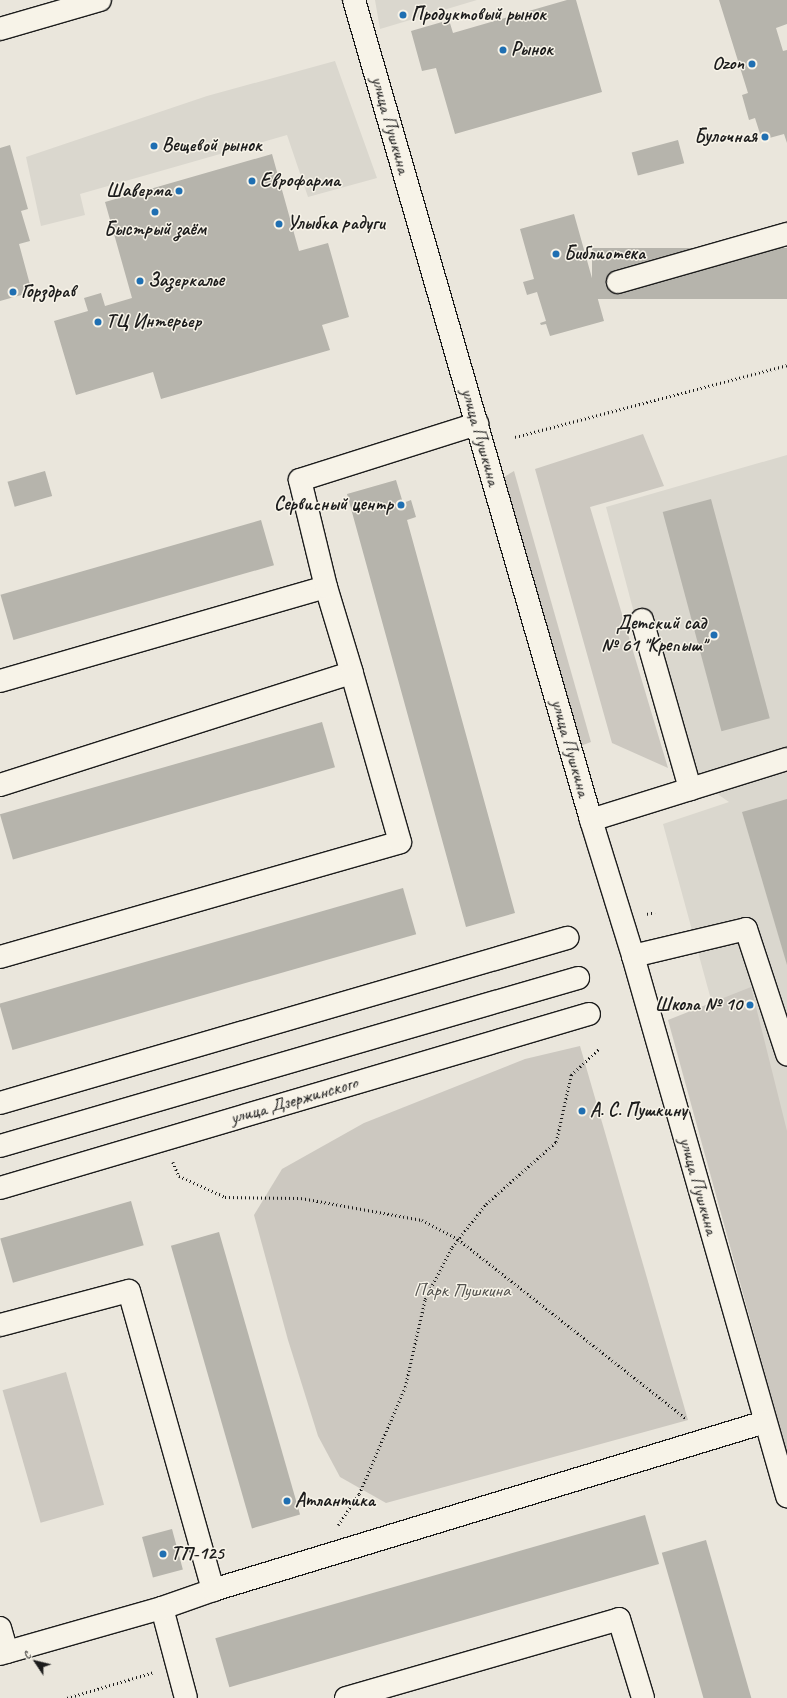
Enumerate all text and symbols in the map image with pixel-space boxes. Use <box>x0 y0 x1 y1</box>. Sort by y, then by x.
place label: Продуктовый рынок <box>411 4 546 26</box>
marker: Продуктовый рынок <box>398 10 408 20</box>
place label: Рынок <box>511 39 553 61</box>
marker: Рынок <box>498 45 508 55</box>
place label: Ozon <box>712 53 744 75</box>
marker: Ozon <box>747 59 757 69</box>
street label: улица Пушкина <box>365 73 415 177</box>
place label: Булочная <box>694 126 757 148</box>
marker: Булочная <box>760 132 770 142</box>
place label: Вещевой рынок <box>162 135 262 157</box>
marker: Вещевой рынок <box>149 141 159 151</box>
place label: Еврофарма <box>260 170 340 192</box>
marker: Еврофарма <box>247 176 257 186</box>
place label: Шаверма <box>106 180 171 202</box>
marker: Шаверма <box>174 186 184 196</box>
marker: Быстрый заём <box>150 207 160 217</box>
place label: Улыбка радуги <box>287 213 385 235</box>
place label: Быстрый заём <box>104 219 206 241</box>
marker: Улыбка радуги <box>274 219 284 229</box>
place label: Библиотека <box>564 243 645 265</box>
marker: Библиотека <box>551 249 561 259</box>
place label: Зазеркалье <box>148 270 224 292</box>
marker: Зазеркалье <box>135 276 145 286</box>
place label: Горздрав <box>21 281 75 303</box>
marker: Горздрав <box>8 287 18 297</box>
place label: ТЦ Интерьер <box>106 311 201 333</box>
marker: ТЦ Интерьер <box>93 317 103 327</box>
street label: улица Пушкина <box>455 385 505 489</box>
place label: Сервисный центр <box>274 494 393 516</box>
marker: Сервисный центр <box>396 500 406 510</box>
place label: Детский сад № 61 "Крепыш" <box>601 613 706 657</box>
marker: Детский сад № 61 "Крепыш" <box>709 630 719 640</box>
street label: улица Пушкина <box>545 696 595 800</box>
place label: Школа № 10 <box>655 994 742 1016</box>
marker: Школа № 10 <box>745 1000 755 1010</box>
street label: улица Дзержинского <box>228 1072 360 1130</box>
place label: А. С. Пушкину <box>590 1100 687 1122</box>
marker: А. С. Пушкину <box>577 1106 587 1116</box>
street label: улица Пушкина <box>673 1134 723 1238</box>
park label: Парк Пушкина <box>413 1280 511 1302</box>
place label: Атлантика <box>295 1490 375 1512</box>
marker: Атлантика <box>282 1496 292 1506</box>
place label: ТП-125 <box>171 1543 224 1565</box>
marker: ТП-125 <box>158 1549 168 1559</box>
north arrow <box>16 1642 56 1682</box>
text: С <box>19 1649 33 1661</box>

